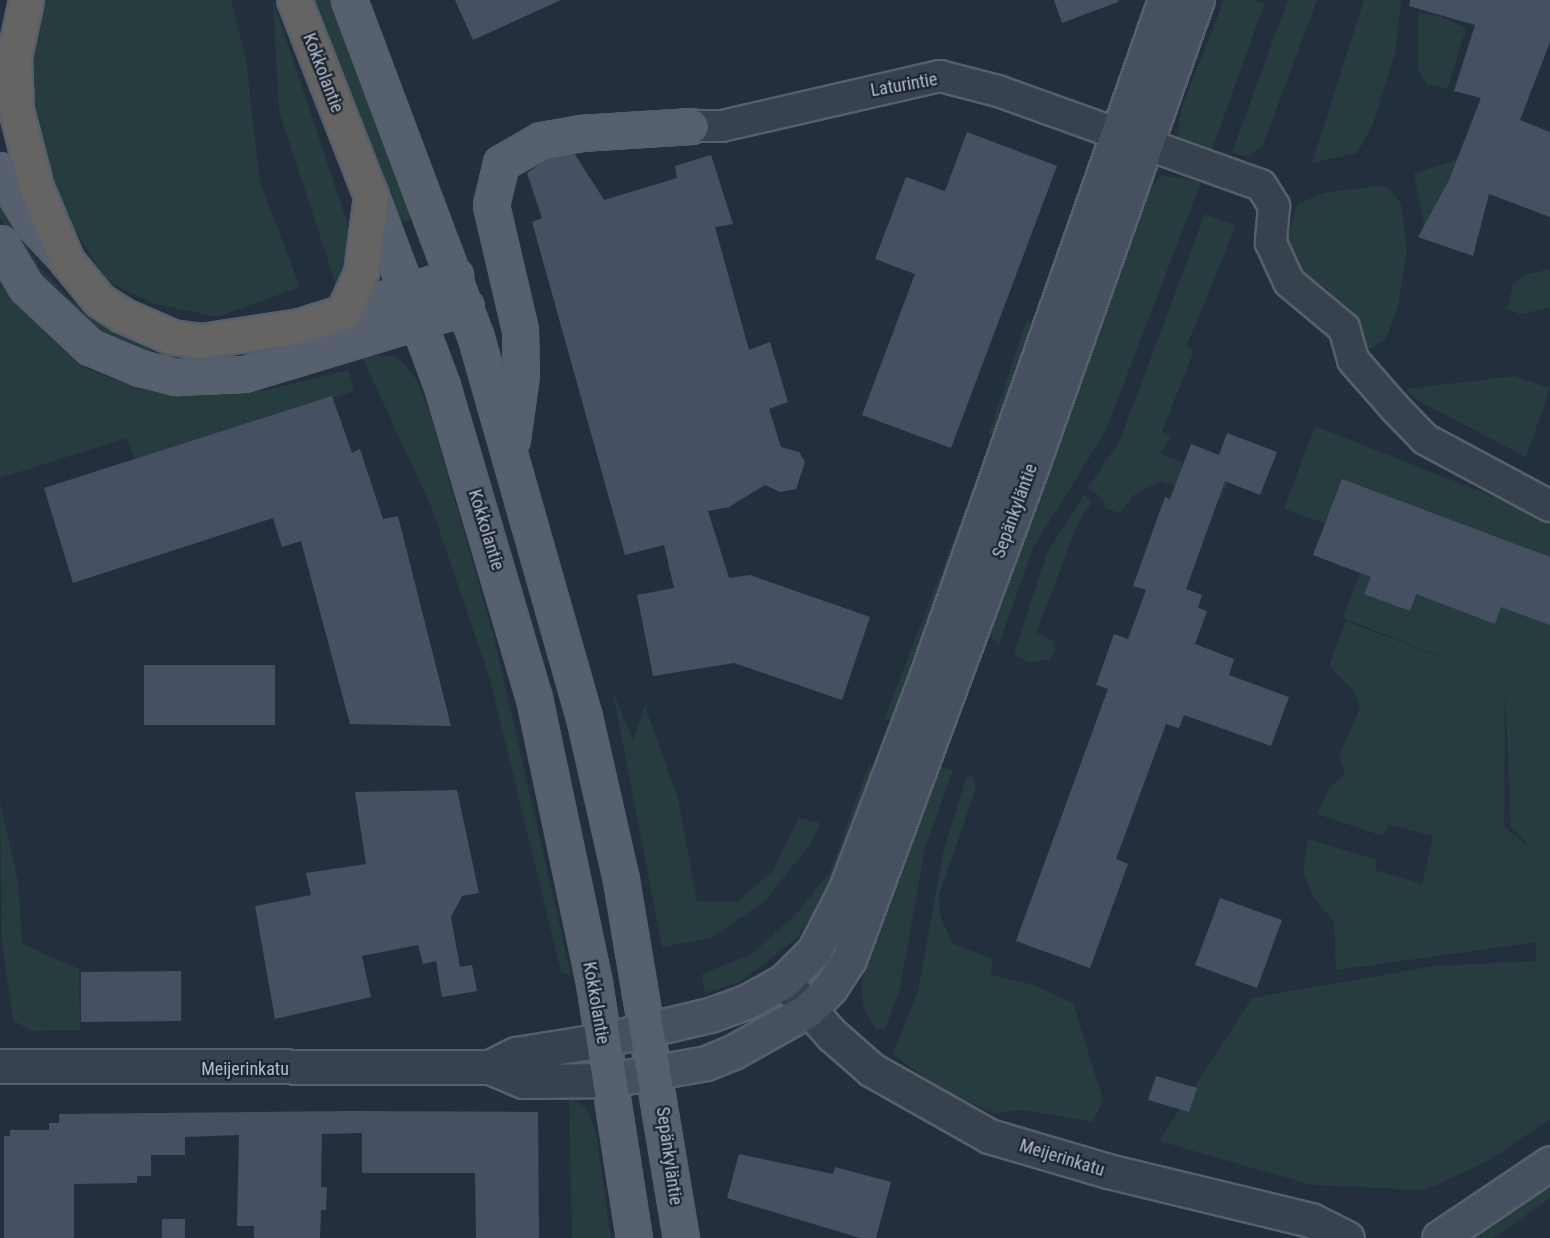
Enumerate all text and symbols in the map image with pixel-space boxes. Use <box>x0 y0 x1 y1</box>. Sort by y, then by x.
street label: Kokkolantie <box>298 30 348 116</box>
street label: Laturintie <box>869 69 939 101</box>
street label: Sepänkyläntie <box>988 461 1042 561</box>
street label: Kokkolantie <box>464 487 508 573</box>
street label: Kokkolantie <box>578 960 614 1046</box>
street label: Meijerinkatu <box>201 1058 289 1080</box>
street label: Sepänkyläntie <box>651 1105 687 1207</box>
street label: Meijerinkatu <box>1017 1135 1107 1181</box>

